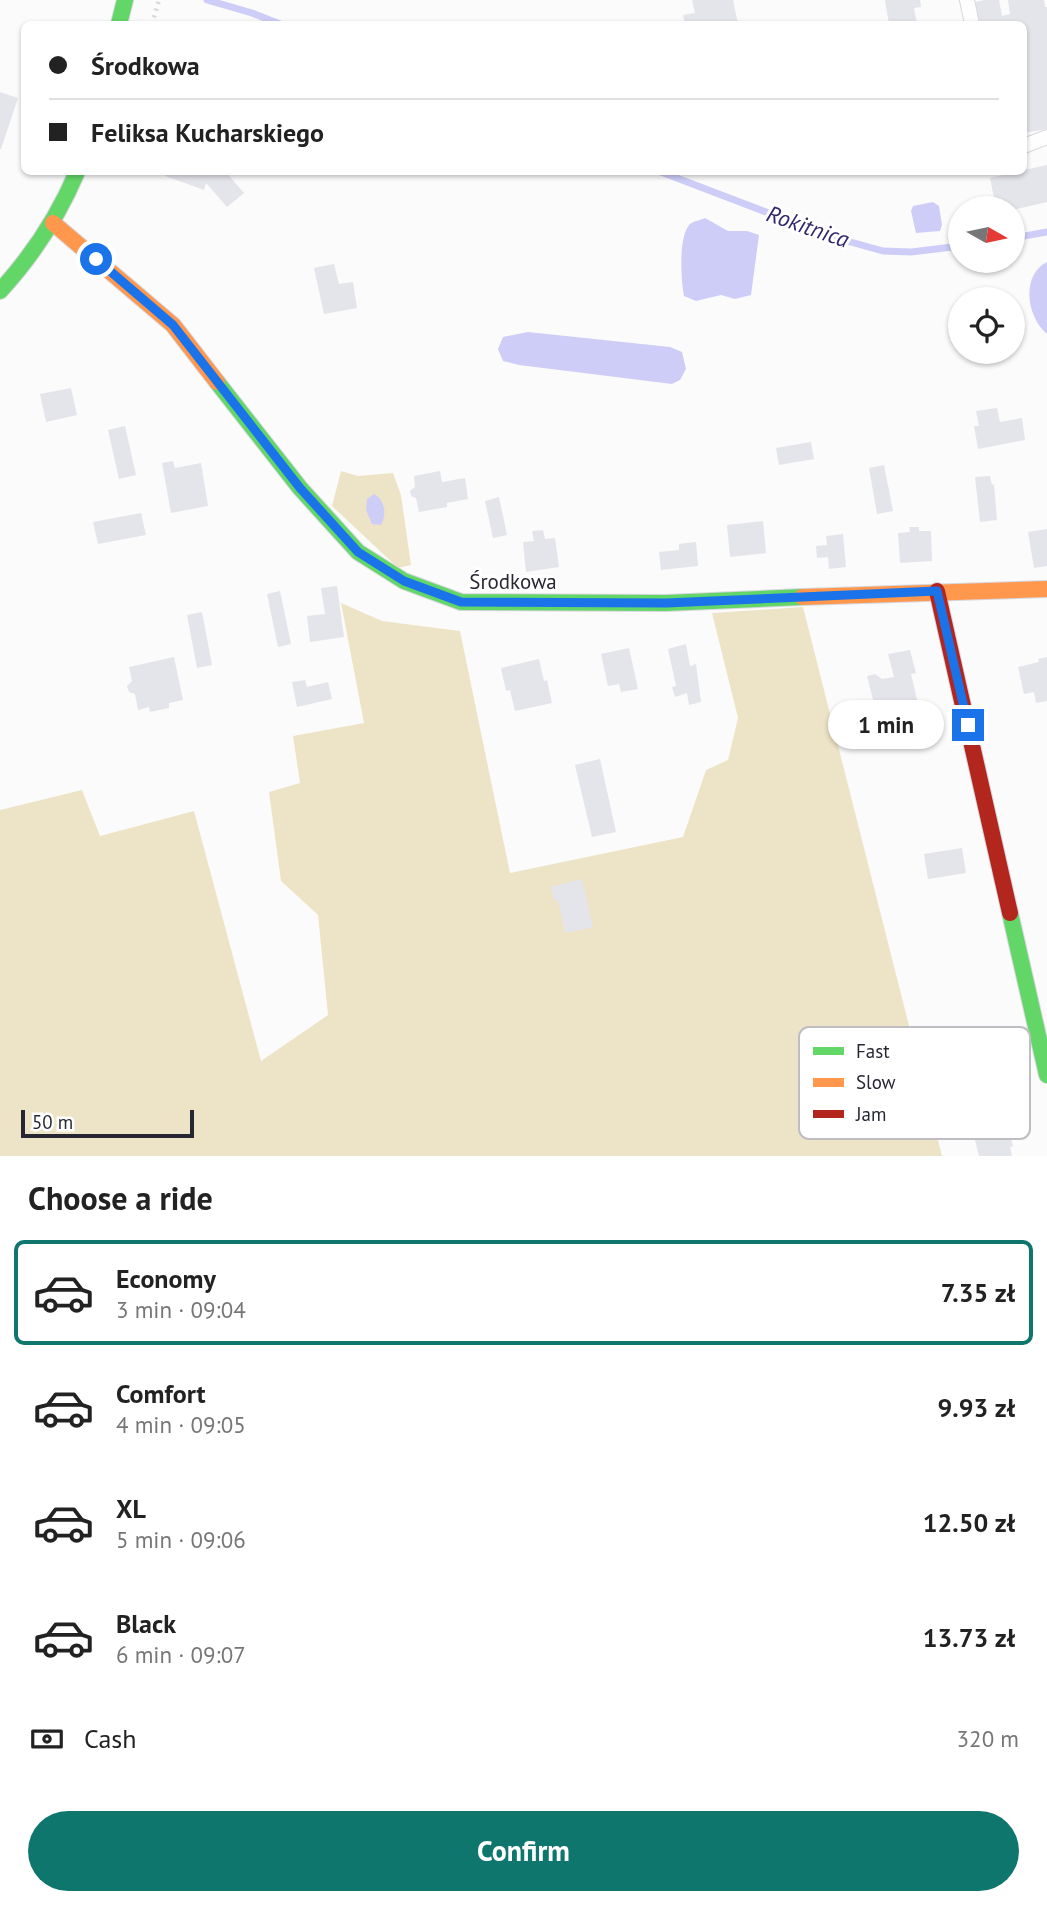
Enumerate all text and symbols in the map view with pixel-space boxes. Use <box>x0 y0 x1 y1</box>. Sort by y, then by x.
text: Środkowa <box>91 49 200 82</box>
text: Feliksa Kucharskiego <box>91 116 324 149</box>
north arrow <box>948 196 1026 273</box>
map controls <box>948 196 1025 364</box>
water label: Rokitnica <box>763 198 853 254</box>
route start <box>80 243 112 275</box>
button: locate <box>948 287 1025 364</box>
street label: Środkowa <box>469 568 557 595</box>
callout: 1 min <box>828 700 944 750</box>
route end <box>952 709 984 741</box>
text: 1 min <box>858 710 914 739</box>
legend <box>799 1027 1030 1139</box>
text: Fast <box>856 1039 890 1063</box>
text: Slow <box>856 1070 896 1094</box>
text: Jam <box>855 1102 886 1126</box>
scale bar <box>21 1107 194 1139</box>
text: 50 m <box>32 1110 73 1134</box>
text: Choose a ride <box>28 1177 213 1219</box>
icon: car <box>32 1261 95 1324</box>
text: Economy <box>116 1262 216 1295</box>
text: 7.35 zł <box>941 1276 1015 1309</box>
text: 3 min · 09:04 <box>116 1295 246 1324</box>
icon: car <box>32 1376 95 1439</box>
text: Comfort <box>116 1377 206 1410</box>
text: 9.93 zł <box>938 1391 1015 1424</box>
text: 4 min · 09:05 <box>116 1410 246 1439</box>
icon: car <box>32 1491 95 1554</box>
text: XL <box>116 1492 146 1525</box>
text: 12.50 zł <box>923 1506 1015 1539</box>
text: 5 min · 09:06 <box>116 1525 246 1554</box>
icon: car <box>32 1606 95 1669</box>
text: Black <box>116 1607 176 1640</box>
text: 13.73 zł <box>923 1621 1015 1654</box>
text: 6 min · 09:07 <box>116 1640 246 1669</box>
icon: cash <box>28 1720 66 1758</box>
text: Cash <box>84 1722 136 1755</box>
text: 320 m <box>957 1724 1019 1753</box>
button: Confirm <box>28 1811 1019 1891</box>

